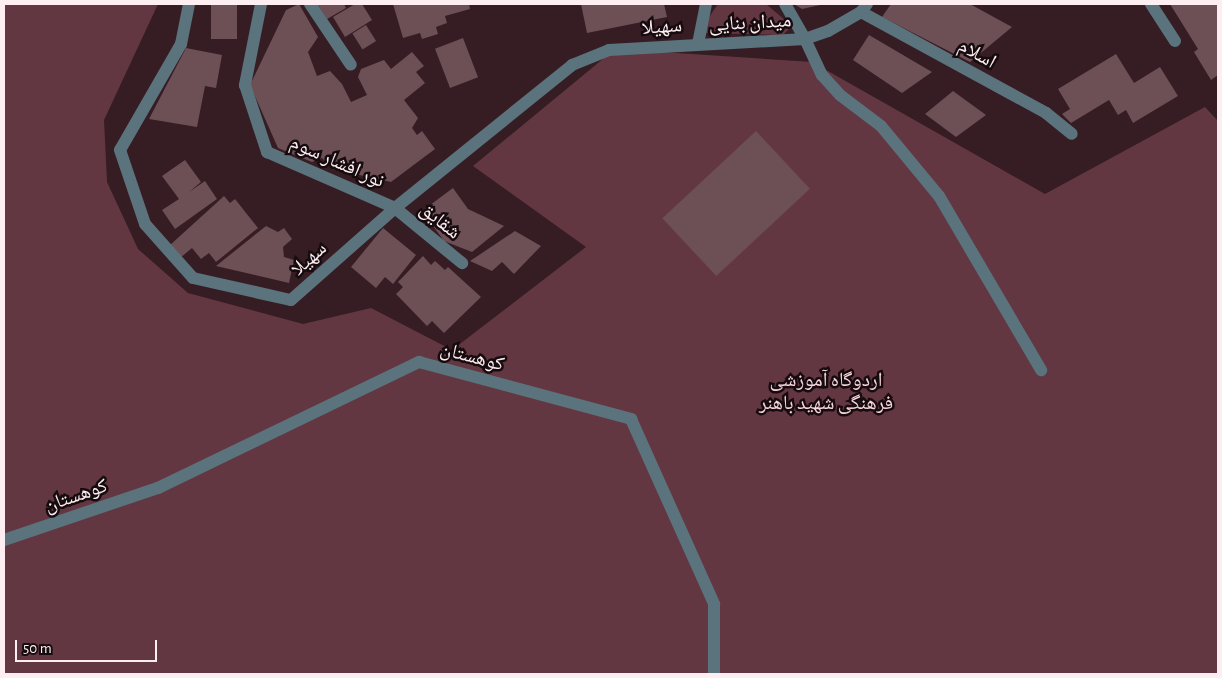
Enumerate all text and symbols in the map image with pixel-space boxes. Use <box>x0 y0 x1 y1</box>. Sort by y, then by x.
street label: میدان بنایی <box>708 9 792 37</box>
street label: سهیلا <box>641 14 683 40</box>
street label: اسلام <box>954 34 1000 74</box>
street label: نور افشار سوم <box>286 131 388 193</box>
street label: شقایق <box>415 197 465 245</box>
street label: سهیلا <box>286 237 332 281</box>
street label: کوهستان <box>437 337 507 377</box>
park label: اردوگاه آموزشی فرهنگی شهید باهنر <box>759 369 893 416</box>
street label: کوهستان <box>41 474 111 518</box>
scale bar <box>18 630 160 662</box>
text: 50 m <box>23 641 52 656</box>

